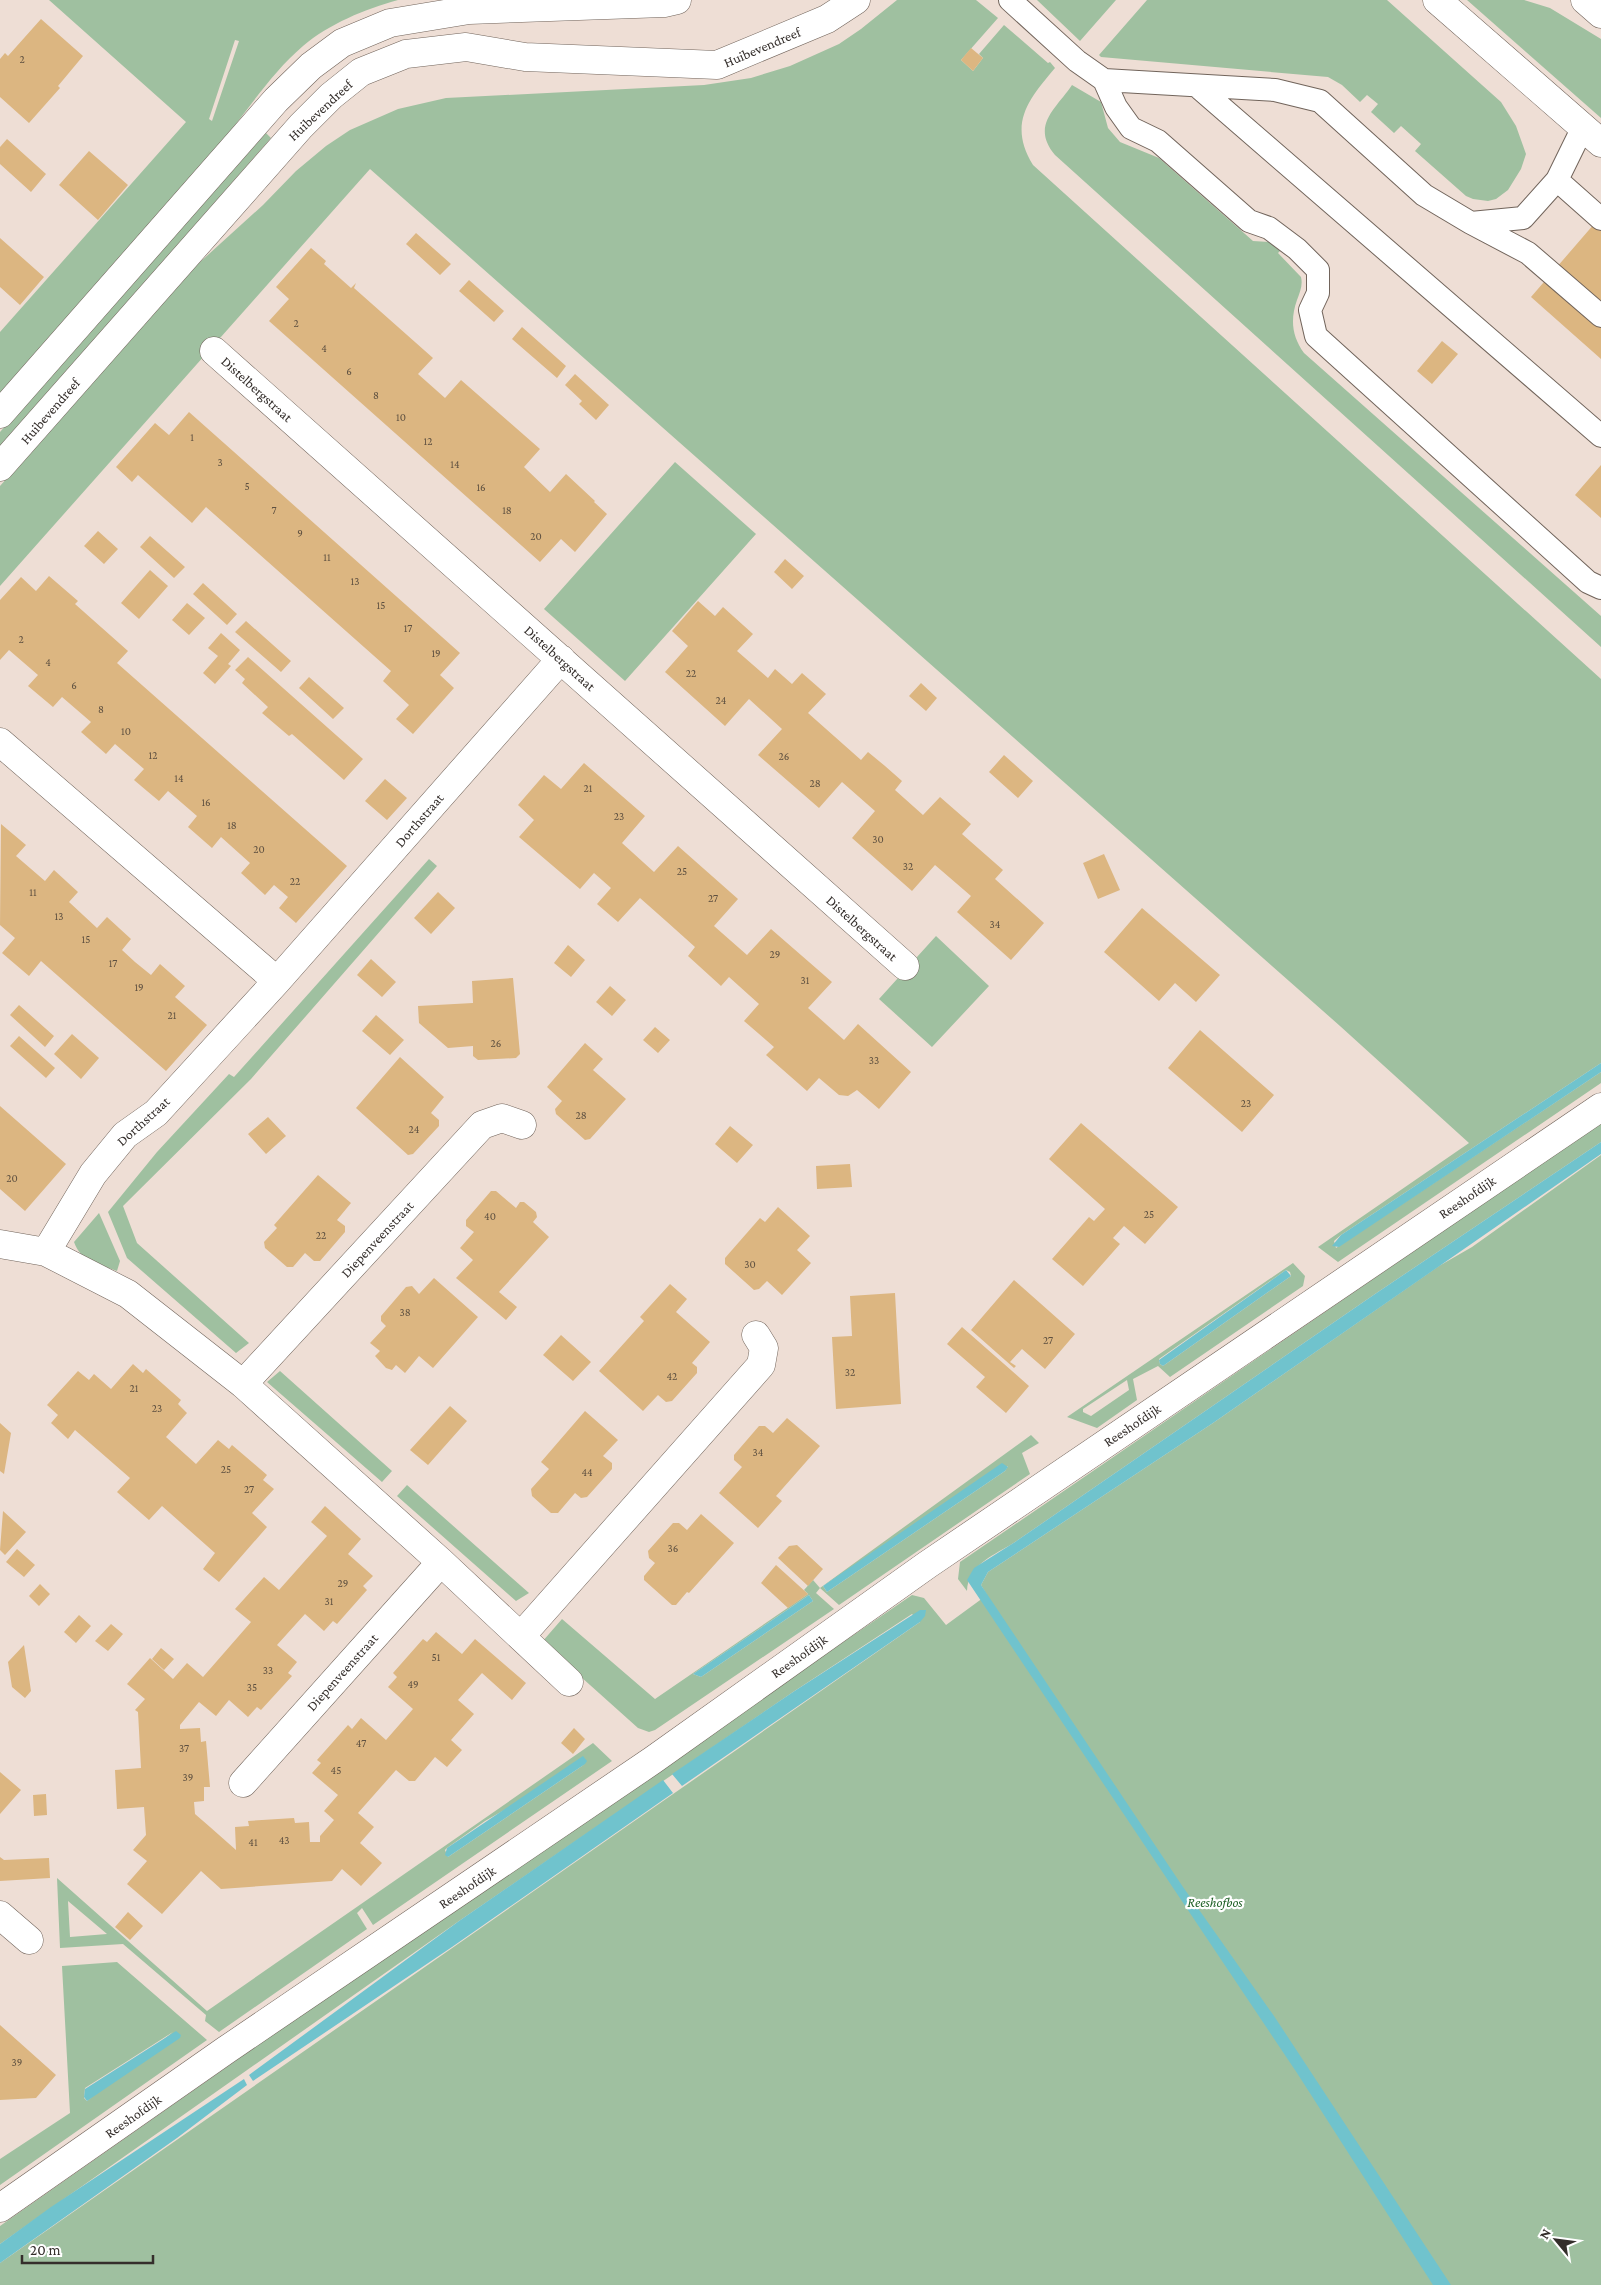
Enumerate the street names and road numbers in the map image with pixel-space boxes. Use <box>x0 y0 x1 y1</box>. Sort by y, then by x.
street label: Huibevendreef <box>721 23 804 70</box>
street label: Huibevendreef <box>285 76 356 144</box>
street label: Distelbergstraat <box>218 353 296 425</box>
street label: Huibevendreef <box>17 374 84 447</box>
street label: Distelbergstraat <box>521 622 599 694</box>
street label: Dorthstraat <box>391 790 447 850</box>
street label: Distelbergstraat <box>823 892 901 964</box>
street label: Dorthstraat <box>113 1093 173 1149</box>
street label: Reeshofdijk <box>1436 1172 1499 1223</box>
street label: Diepenveenstraat <box>337 1197 417 1281</box>
street label: Reeshofdijk <box>1101 1400 1164 1451</box>
street label: Diepenveenstraat <box>303 1630 381 1714</box>
street label: Reeshofdijk <box>768 1631 831 1682</box>
street label: Reeshofdijk <box>436 1862 499 1913</box>
street label: Reeshofdijk <box>102 2091 165 2142</box>

